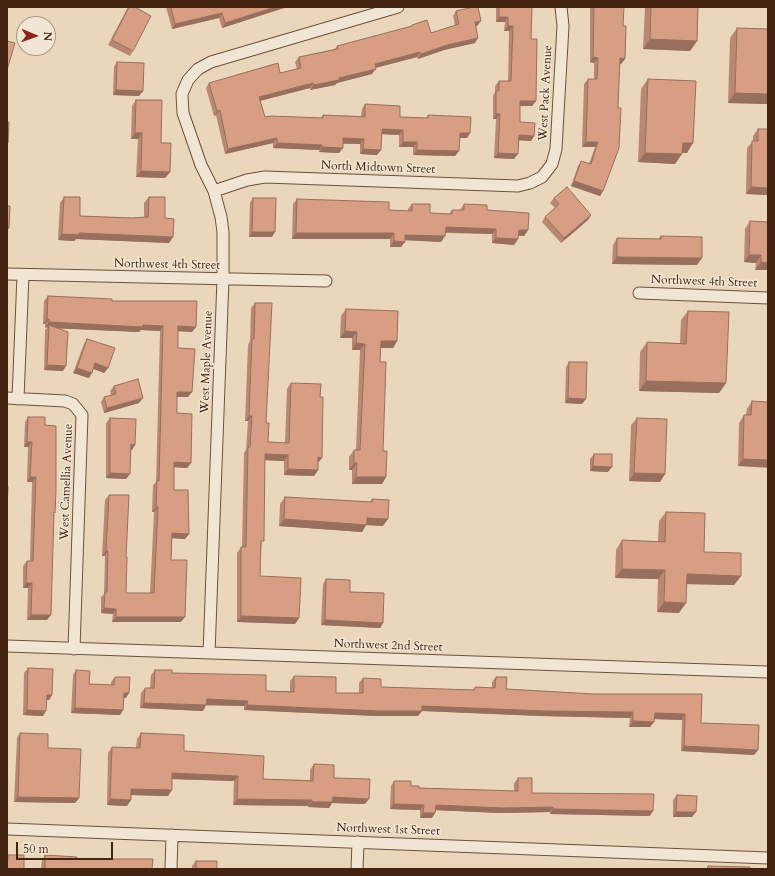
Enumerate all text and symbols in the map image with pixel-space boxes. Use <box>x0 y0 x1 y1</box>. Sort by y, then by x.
north arrow <box>16 16 56 56</box>
text: N <box>40 31 55 41</box>
street label: West Pack Avenue <box>536 45 556 141</box>
street label: North Midtown Street <box>320 159 436 177</box>
street label: Northwest 4th Street <box>114 257 220 273</box>
street label: Northwest 4th Street <box>651 273 757 291</box>
street label: West Maple Avenue <box>198 310 216 414</box>
street label: West Camellia Avenue <box>58 424 76 540</box>
street label: Northwest 2nd Street <box>333 637 443 655</box>
street label: Northwest 1st Street <box>336 821 440 839</box>
scale bar <box>18 834 115 860</box>
text: 50 m <box>23 841 49 857</box>

